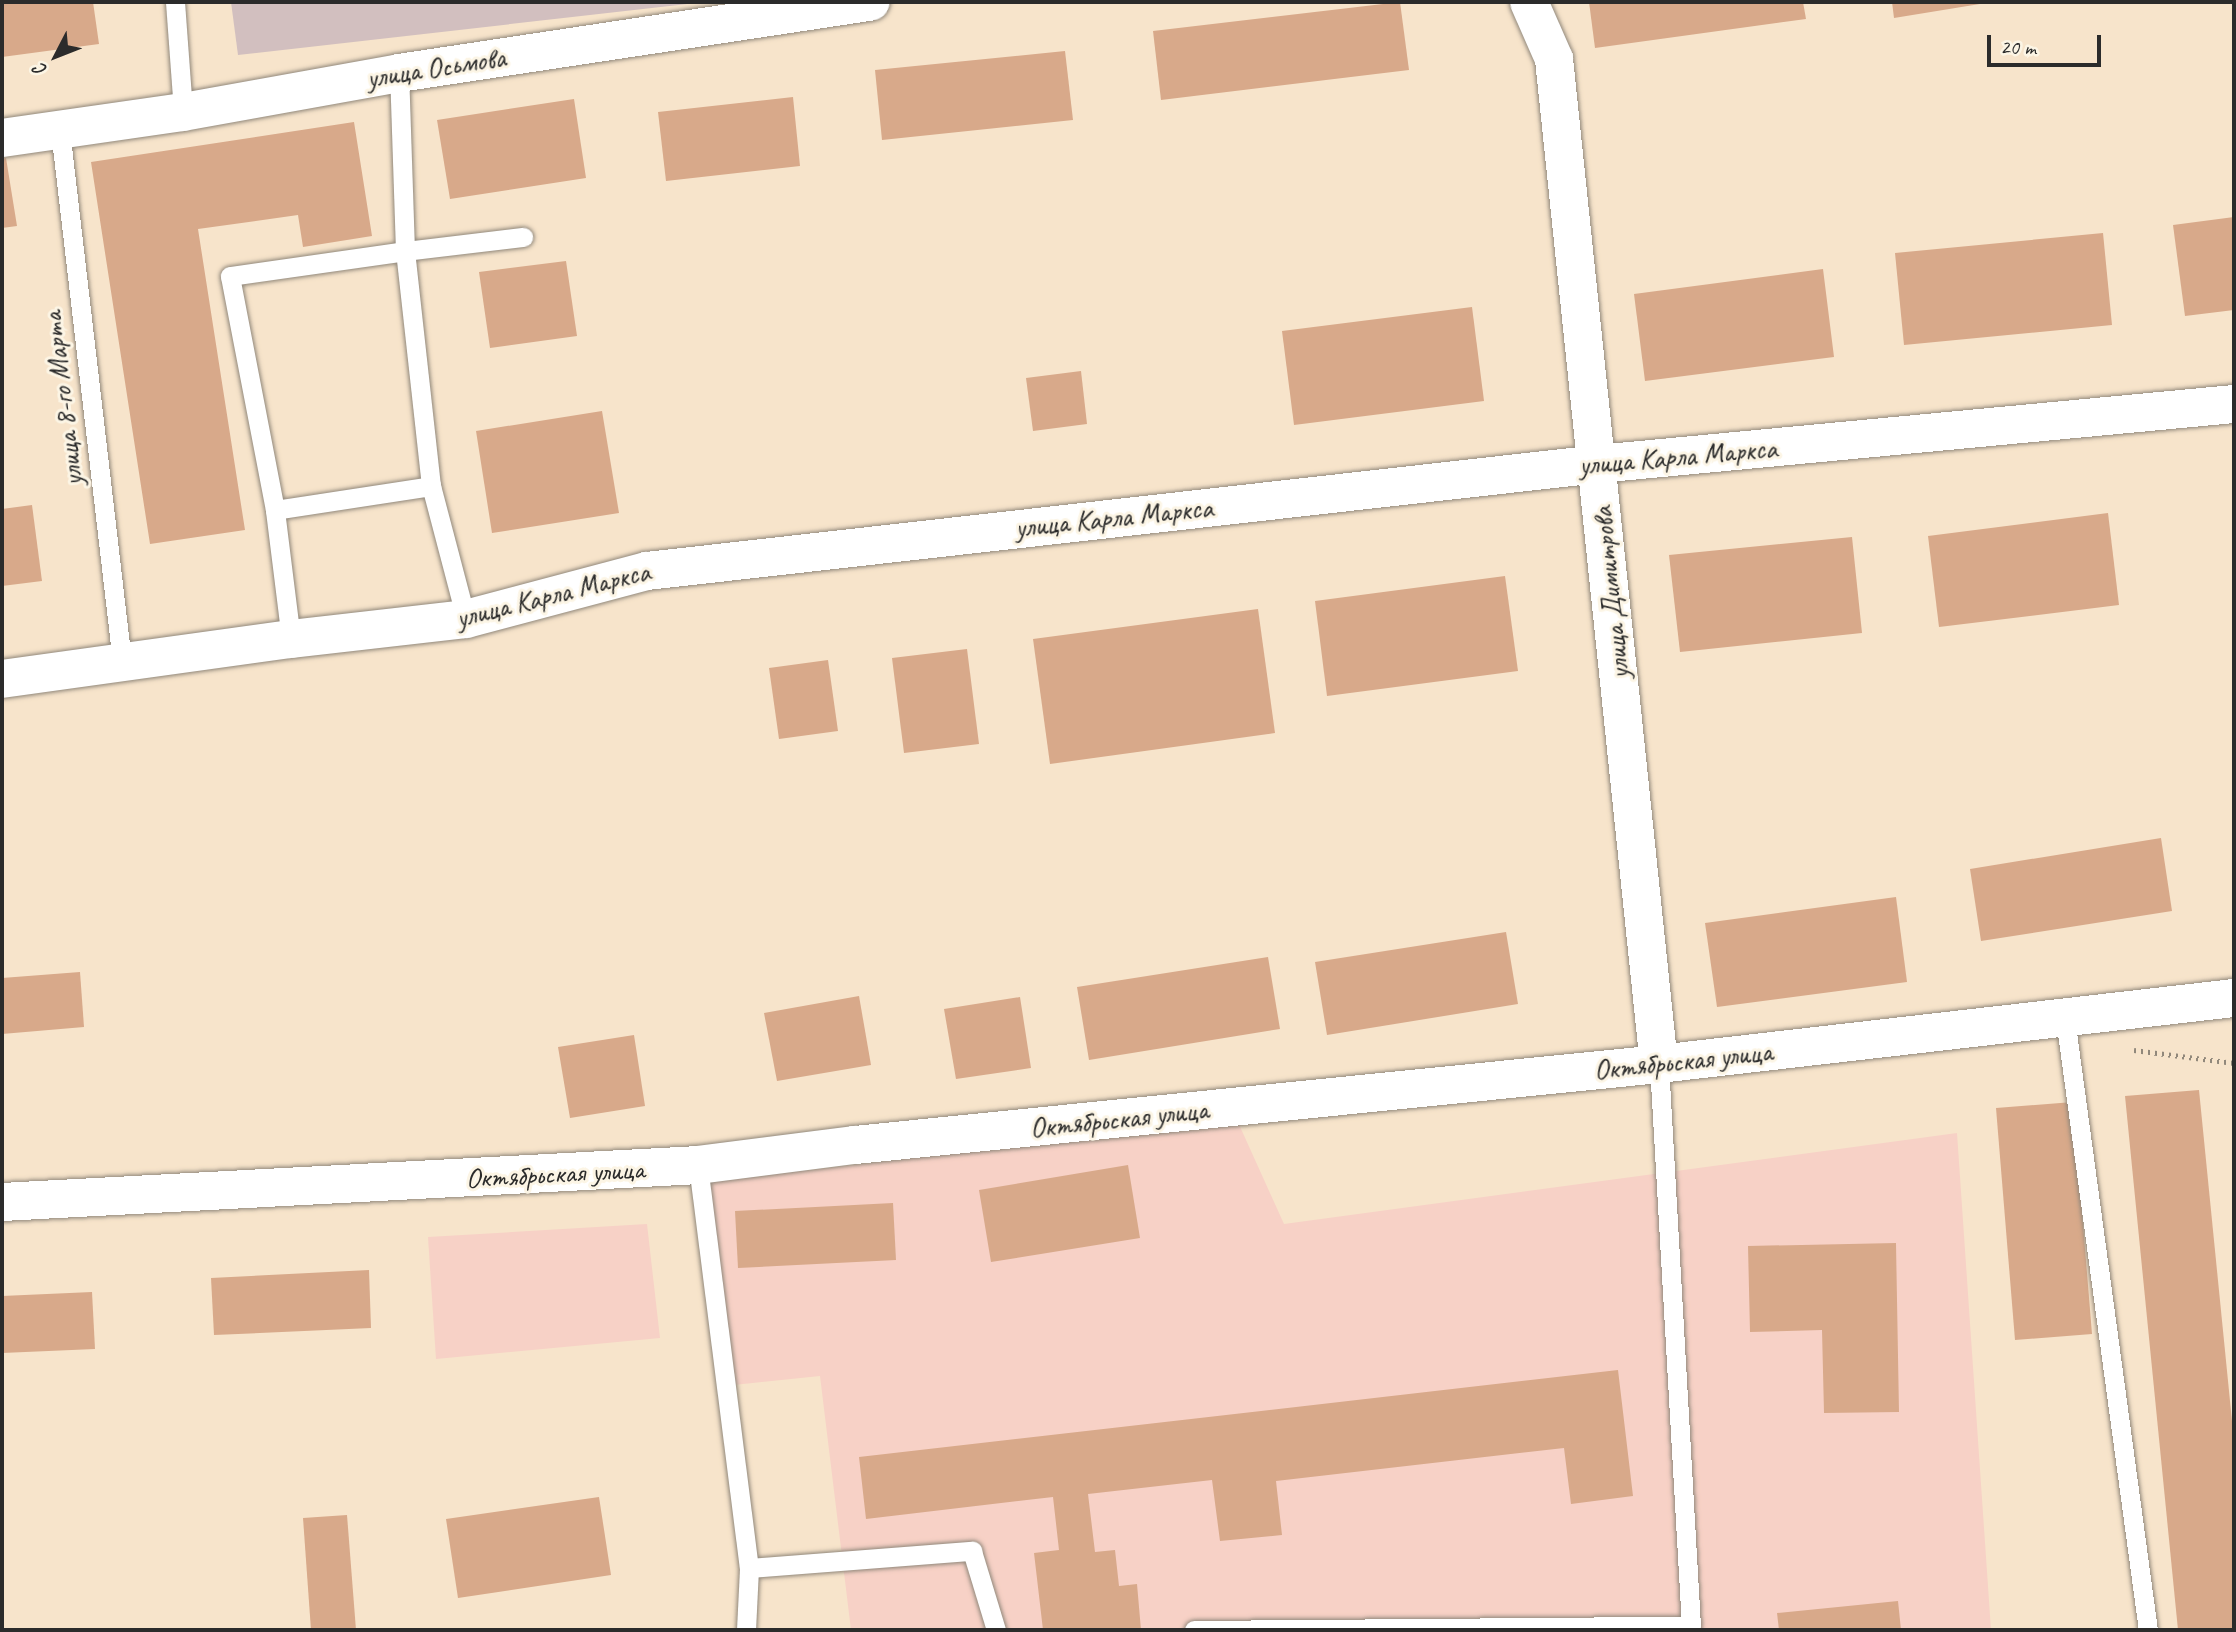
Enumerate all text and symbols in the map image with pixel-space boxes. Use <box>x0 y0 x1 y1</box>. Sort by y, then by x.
north arrow <box>21 21 91 91</box>
scale bar <box>1991 21 2105 65</box>
text: 20 m <box>2000 34 2036 60</box>
street label: улица Осьмова <box>366 41 506 95</box>
text: С <box>28 59 52 82</box>
street label: улица 8-го Марта <box>36 309 90 489</box>
street label: улица Карла Маркса <box>1578 432 1778 482</box>
street label: улица Карла Маркса <box>1014 491 1214 545</box>
street label: улица Димитрова <box>1585 504 1637 682</box>
street label: улица Карла Маркса <box>453 555 653 635</box>
street label: Октябрьская улица <box>1592 1035 1774 1087</box>
street label: Октябрьская улица <box>1028 1093 1210 1145</box>
street label: Октябрьская улица <box>464 1153 646 1195</box>

